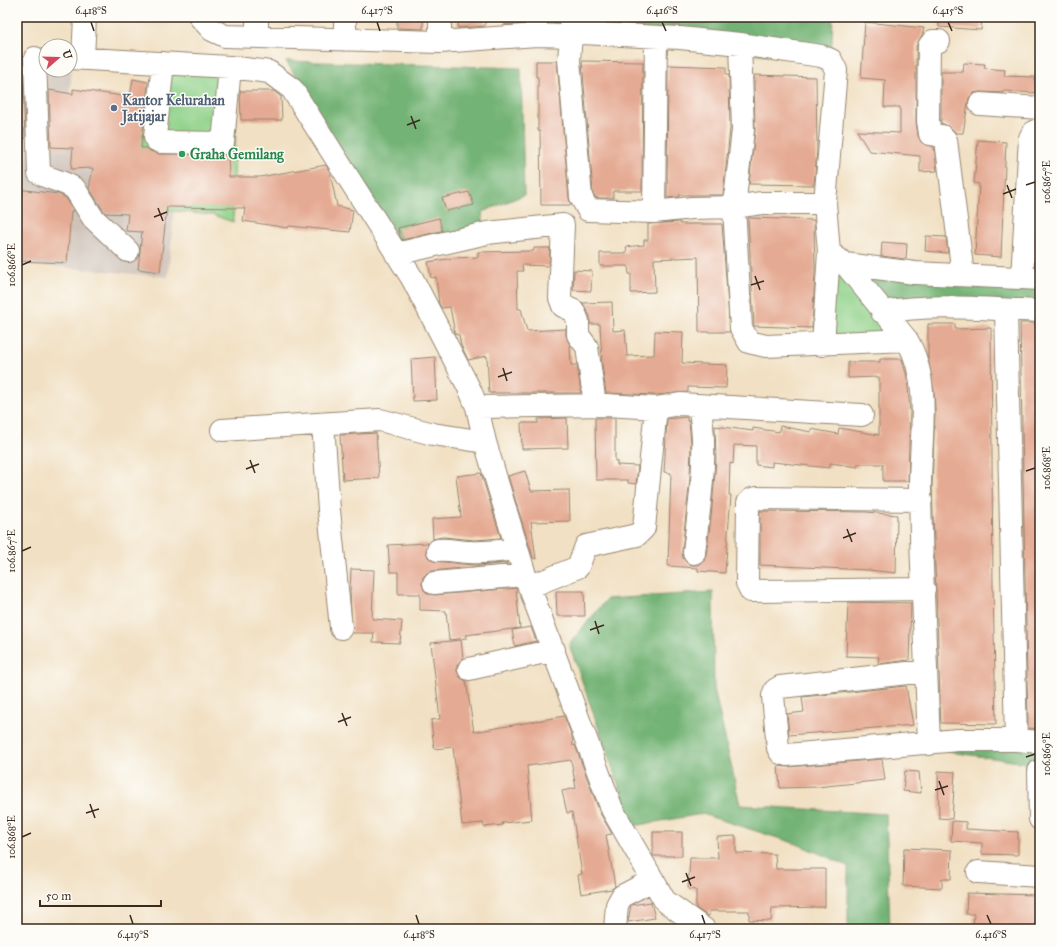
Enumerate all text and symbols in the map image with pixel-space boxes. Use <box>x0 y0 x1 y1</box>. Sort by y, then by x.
text: 6.418°S <box>75 5 107 17</box>
text: 6.417°S <box>361 5 393 17</box>
text: 6.416°S <box>646 5 678 17</box>
text: 6.415°S <box>933 5 964 17</box>
north arrow <box>38 38 78 78</box>
text: U <box>59 48 75 61</box>
place label: Kantor Kelurahan Jatijajar <box>120 92 225 126</box>
marker: Kantor Kelurahan Jatijajar <box>109 103 119 113</box>
place label: Graha Gemilang <box>190 146 284 164</box>
marker: Graha Gemilang <box>177 149 187 159</box>
text: 106.867°E <box>1041 160 1053 204</box>
text: 106.866°E <box>6 243 18 287</box>
text: 106.868°E <box>1041 446 1053 490</box>
text: 106.867°E <box>6 529 18 573</box>
text: 106.869°E <box>1041 732 1053 776</box>
text: 106.868°E <box>6 815 18 859</box>
scale bar <box>40 882 161 908</box>
text: 50 m <box>46 889 71 903</box>
text: 6.419°S <box>117 929 149 941</box>
text: 6.418°S <box>403 929 435 941</box>
text: 6.417°S <box>689 929 721 941</box>
text: 6.416°S <box>975 929 1007 941</box>

